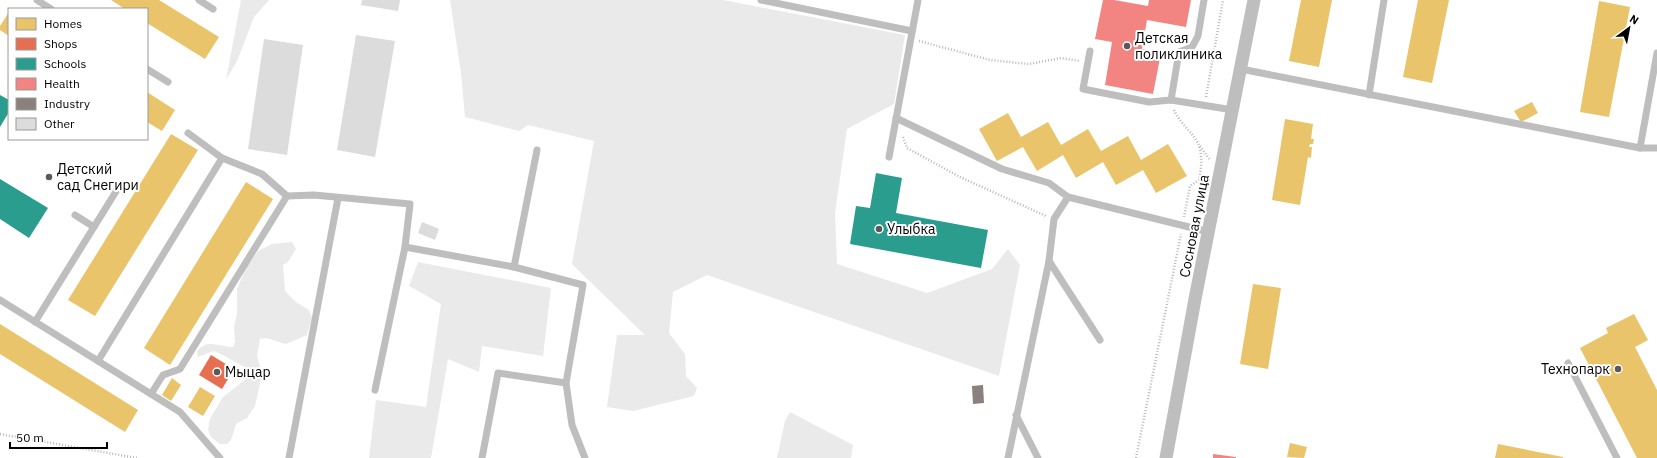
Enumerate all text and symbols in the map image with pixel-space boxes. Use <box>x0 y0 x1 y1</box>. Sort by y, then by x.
legend <box>8 8 148 140</box>
north arrow <box>1609 8 1649 48</box>
text: N <box>1627 11 1641 28</box>
text: Homes <box>44 16 82 31</box>
place label: Детская поликлиника <box>1135 29 1223 63</box>
text: Shops <box>44 36 77 51</box>
marker: Детская поликлиника <box>1122 41 1132 51</box>
text: Schools <box>44 56 87 71</box>
text: Health <box>44 76 80 91</box>
text: Industry <box>44 96 90 111</box>
text: Other <box>44 116 75 131</box>
place label: Детский сад Снегири <box>57 160 139 194</box>
marker: Детский сад Снегири <box>44 172 54 182</box>
street label: Сосновая улица <box>1175 173 1213 279</box>
place label: Улыбка <box>887 220 936 238</box>
marker: Улыбка <box>874 224 884 234</box>
place label: Технопарк <box>1541 360 1610 378</box>
place label: Мыцар <box>225 363 271 381</box>
marker: Технопарк <box>1613 364 1623 374</box>
marker: Мыцар <box>212 367 222 377</box>
scale bar <box>10 424 107 450</box>
text: 50 m <box>16 430 44 445</box>

